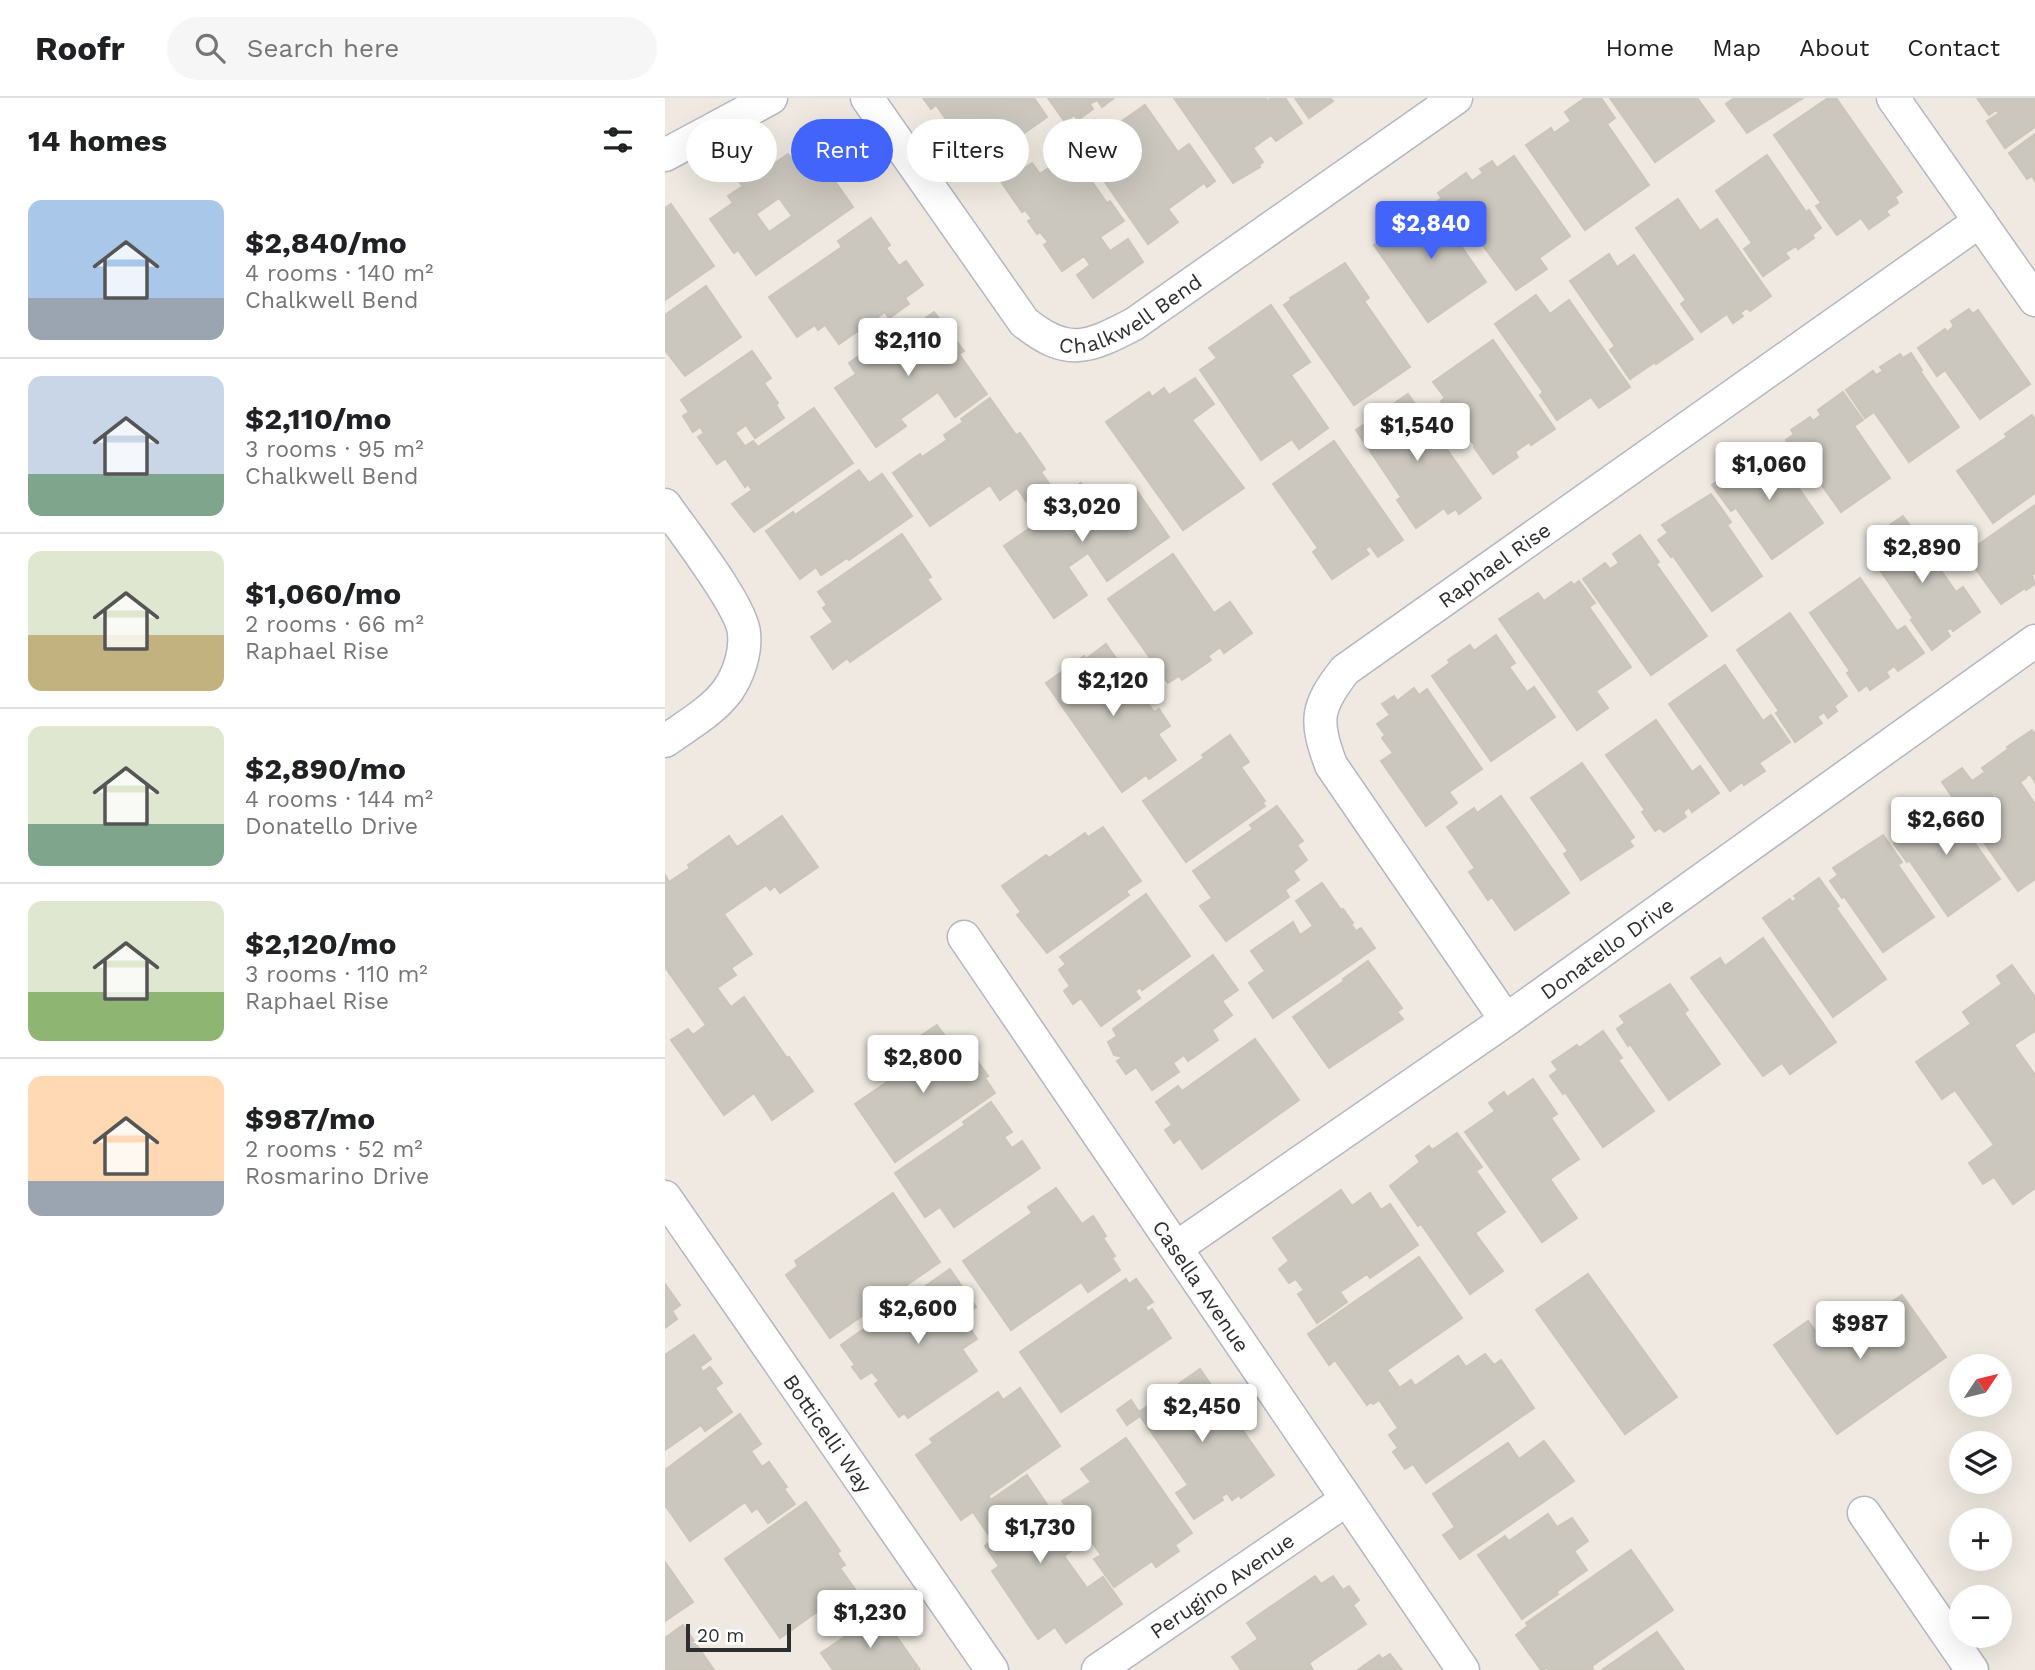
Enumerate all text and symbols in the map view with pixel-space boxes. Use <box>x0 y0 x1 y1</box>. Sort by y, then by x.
search box <box>167 17 657 80</box>
text: Roofr <box>35 29 125 68</box>
icon: search <box>191 29 229 67</box>
text: Search here <box>247 33 399 63</box>
text: Home <box>1606 34 1674 62</box>
text: Map <box>1712 34 1761 62</box>
text: About <box>1799 34 1869 62</box>
text: Contact <box>1907 34 2000 62</box>
chip: Buy <box>686 119 777 182</box>
chip: Rent <box>791 119 893 182</box>
chip: Filters <box>907 119 1029 182</box>
chip: New <box>1043 119 1142 182</box>
icon: filters <box>599 121 637 159</box>
text: 14 homes <box>28 123 167 158</box>
pin: $2,840 <box>1374 202 1488 261</box>
text: $2,840 <box>1391 210 1471 237</box>
text: $2,840/mo <box>245 225 407 260</box>
icon: home <box>84 228 168 312</box>
text: 4 rooms · 140 m² <box>245 260 433 287</box>
street label: Chalkwell Bend <box>1057 268 1206 358</box>
text: Chalkwell Bend <box>245 287 418 314</box>
pin: $2,110 <box>851 318 965 378</box>
text: $2,110 <box>874 327 942 354</box>
text: $2,110/mo <box>245 401 391 436</box>
icon: home <box>84 404 168 488</box>
pin: $1,540 <box>1360 404 1474 463</box>
text: $1,540 <box>1380 412 1454 439</box>
text: 3 rooms · 95 m² <box>245 436 424 463</box>
pin: $1,060 <box>1712 442 1826 502</box>
text: $1,060 <box>1732 451 1806 478</box>
text: Chalkwell Bend <box>245 463 418 490</box>
pin: $3,020 <box>1025 484 1139 544</box>
text: $3,020 <box>1043 493 1121 520</box>
street label: Raphael Rise <box>1433 516 1555 613</box>
pin: $2,890 <box>1865 526 1979 585</box>
text: $2,890 <box>1883 534 1961 561</box>
text: $1,060/mo <box>245 576 401 611</box>
icon: home <box>84 579 168 663</box>
text: 2 rooms · 66 m² <box>245 611 424 638</box>
text: Raphael Rise <box>245 638 389 665</box>
pin: $2,120 <box>1056 658 1170 718</box>
text: $2,120 <box>1077 667 1149 694</box>
text: $2,890/mo <box>245 751 406 786</box>
icon: home <box>84 754 168 838</box>
text: 4 rooms · 144 m² <box>245 786 433 813</box>
pin: $2,660 <box>1889 798 2003 857</box>
text: $2,660 <box>1907 806 1985 833</box>
text: Donatello Drive <box>245 813 418 840</box>
street label: Donatello Drive <box>1535 892 1678 1004</box>
text: $2,120/mo <box>245 926 396 961</box>
icon: home <box>84 929 168 1013</box>
text: 3 rooms · 110 m² <box>245 961 428 988</box>
text: Raphael Rise <box>245 988 389 1015</box>
pin: $2,800 <box>866 1035 980 1095</box>
text: $2,800 <box>883 1044 963 1071</box>
text: $987/mo <box>245 1101 375 1136</box>
icon: home <box>84 1104 168 1188</box>
text: 2 rooms · 52 m² <box>245 1136 423 1163</box>
text: Rosmarino Drive <box>245 1163 429 1190</box>
street label: Casella Avenue <box>1148 1215 1255 1357</box>
pin: $2,600 <box>861 1286 975 1346</box>
text: $2,600 <box>879 1295 957 1322</box>
pin: $987 <box>1819 1302 1901 1361</box>
text: $987 <box>1832 1310 1888 1337</box>
north arrow <box>1949 1354 2013 1418</box>
map controls <box>1949 1354 2012 1648</box>
street label: Botticelli Way <box>779 1369 878 1497</box>
pin: $2,450 <box>1145 1384 1259 1444</box>
text: $2,450 <box>1163 1393 1241 1420</box>
button: layers <box>1949 1431 2012 1494</box>
pin: $1,730 <box>983 1506 1097 1565</box>
button: + <box>1949 1508 2012 1571</box>
text: $1,730 <box>1004 1514 1076 1541</box>
street label: Perugino Avenue <box>1145 1527 1299 1643</box>
button: − <box>1949 1585 2012 1648</box>
pin: $1,230 <box>813 1590 927 1650</box>
text: $1,230 <box>833 1599 907 1626</box>
scale bar <box>686 1621 791 1653</box>
text: 20 m <box>697 1624 744 1647</box>

